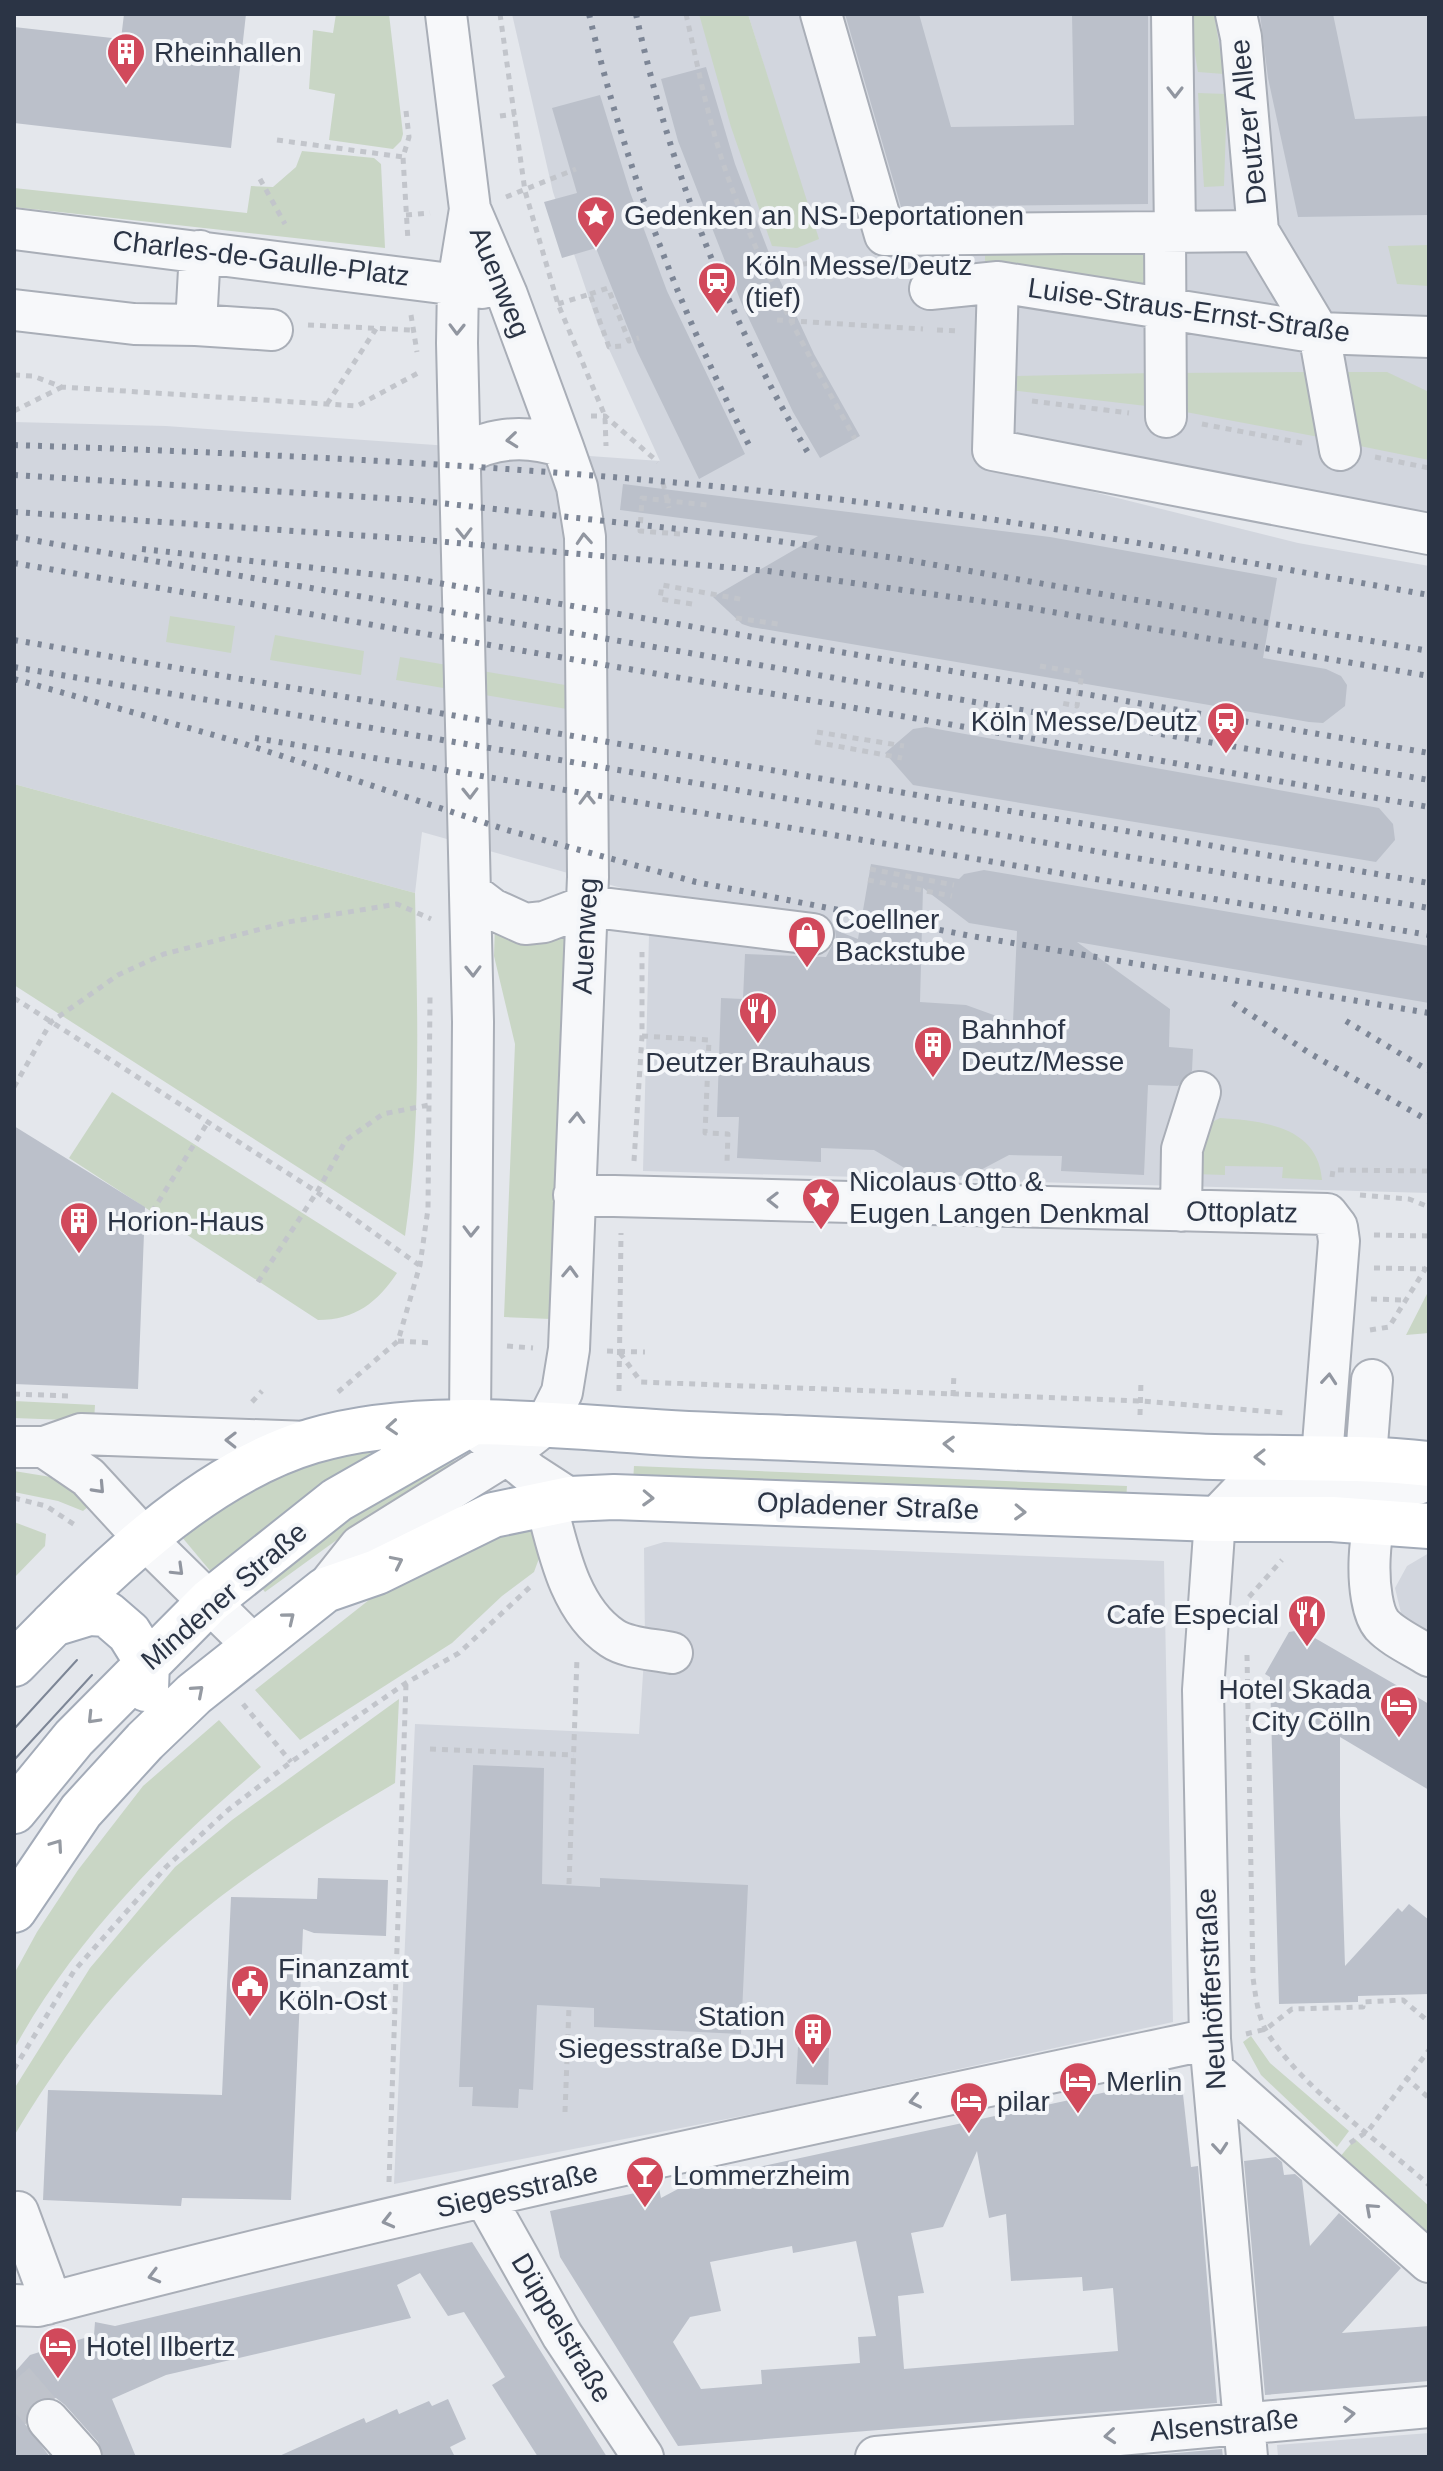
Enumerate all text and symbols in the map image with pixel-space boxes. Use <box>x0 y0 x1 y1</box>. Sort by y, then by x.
building icon: Rheinhallen <box>105 31 147 86</box>
place label: Rheinhallen <box>154 37 302 68</box>
street label: Deutzer Allee <box>1224 38 1272 206</box>
one-way arrow <box>1166 86 1184 99</box>
place icon: Gedenken an NS-Deportationen <box>575 194 617 249</box>
place label: Gedenken an NS-Deportationen <box>624 200 1024 231</box>
street label: Auenweg <box>464 222 536 342</box>
street label: Charles-de-Gaulle-Platz <box>111 224 411 292</box>
place label: Köln Messe/Deutz (tief) <box>745 250 972 313</box>
station icon: Köln Messe/Deutz (tief) <box>696 260 738 315</box>
street label: Luise-Straus-Ernst-Straße <box>1026 272 1352 348</box>
one-way arrow <box>448 323 466 336</box>
one-way arrow <box>505 431 518 448</box>
one-way arrow <box>455 527 472 540</box>
one-way arrow <box>576 532 593 545</box>
station icon: Köln Messe/Deutz <box>1205 700 1247 755</box>
place label: Köln Messe/Deutz <box>971 706 1198 737</box>
one-way arrow <box>461 787 479 800</box>
one-way arrow <box>578 792 596 805</box>
street label: Auenweg <box>566 877 604 995</box>
place label: Coellner Backstube <box>835 904 966 967</box>
shop icon: Coellner Backstube <box>786 914 828 969</box>
one-way arrow <box>464 965 481 978</box>
restaurant icon: Deutzer Brauhaus <box>737 990 779 1045</box>
place label: Bahnhof Deutz/Messe <box>961 1014 1124 1077</box>
building icon: Bahnhof Deutz/Messe <box>912 1024 954 1079</box>
place label: Deutzer Brauhaus <box>645 1047 871 1078</box>
one-way arrow <box>568 1111 585 1124</box>
place label: Nicolaus Otto & Eugen Langen Denkmal <box>849 1166 1149 1229</box>
place icon: Nicolaus Otto & Eugen Langen Denkmal <box>800 1176 842 1231</box>
one-way arrow <box>766 1191 779 1208</box>
street label: Ottoplatz <box>1186 1196 1298 1228</box>
building icon: Horion-Haus <box>58 1200 100 1255</box>
place label: Horion-Haus <box>107 1206 264 1237</box>
one-way arrow <box>462 1225 479 1238</box>
one-way arrow <box>562 1265 579 1278</box>
one-way arrow <box>1321 1372 1338 1385</box>
one-way arrow <box>386 1418 399 1435</box>
one-way arrow <box>224 1431 237 1449</box>
one-way arrow <box>942 1436 955 1453</box>
one-way arrow <box>1253 1448 1266 1466</box>
one-way arrow <box>90 1479 105 1493</box>
street label: Opladener Straße <box>756 1487 980 1525</box>
one-way arrow <box>642 1490 655 1507</box>
one-way arrow <box>1014 1503 1027 1520</box>
street label: Mindener Straße <box>135 1516 313 1676</box>
one-way arrow <box>389 1556 404 1572</box>
one-way arrow <box>169 1561 183 1576</box>
restaurant icon: Cafe Especial <box>1286 1593 1328 1648</box>
place label: Cafe Especial <box>1106 1599 1279 1630</box>
one-way arrow <box>280 1613 295 1627</box>
place label: Hotel Skada City Cölln <box>1218 1674 1371 1737</box>
hotel icon: Hotel Skada City Cölln <box>1378 1684 1420 1739</box>
one-way arrow <box>188 1686 203 1701</box>
one-way arrow <box>87 1709 102 1723</box>
one-way arrow <box>47 1840 62 1854</box>
street label: Neuhöfferstraße <box>1190 1887 1232 2091</box>
place label: Finanzamt Köln-Ost <box>278 1953 409 2016</box>
public building icon: Finanzamt Köln-Ost <box>229 1963 271 2018</box>
place label: Station Siegesstraße DJH <box>558 2001 785 2064</box>
building icon: Station Siegesstraße DJH <box>792 2011 834 2066</box>
hotel icon: Merlin <box>1057 2060 1099 2115</box>
place label: Merlin <box>1106 2066 1182 2097</box>
hotel icon: pilar <box>948 2080 990 2135</box>
place label: pilar <box>997 2086 1050 2117</box>
one-way arrow <box>908 2092 922 2109</box>
one-way arrow <box>1212 2142 1229 2155</box>
bar icon: Lommerzheim <box>624 2154 666 2209</box>
street label: Siegesstraße <box>433 2156 601 2224</box>
place label: Lommerzheim <box>673 2160 850 2191</box>
one-way arrow <box>1366 2205 1381 2219</box>
one-way arrow <box>381 2211 395 2228</box>
street label: Düppelstraße <box>505 2248 619 2408</box>
one-way arrow <box>147 2267 161 2283</box>
hotel icon: Hotel Ilbertz <box>37 2325 79 2380</box>
place label: Hotel Ilbertz <box>86 2331 235 2362</box>
street label: Alsenstraße <box>1148 2403 1300 2447</box>
one-way arrow <box>1343 2406 1356 2423</box>
one-way arrow <box>1103 2427 1116 2444</box>

